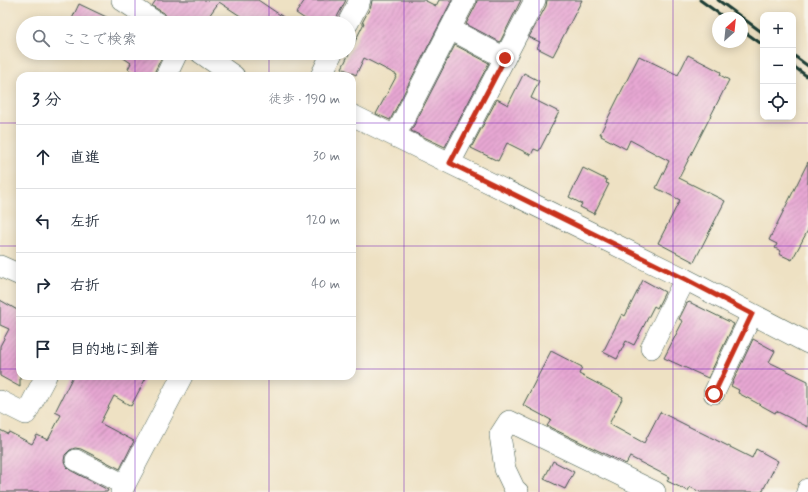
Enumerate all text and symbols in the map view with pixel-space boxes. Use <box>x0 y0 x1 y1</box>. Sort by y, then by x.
north arrow <box>712 12 748 48</box>
map controls <box>760 12 796 120</box>
button: + <box>760 12 796 48</box>
search box <box>16 16 356 60</box>
icon: search <box>30 27 52 49</box>
text: ここで検索 <box>62 30 137 50</box>
button: − <box>760 48 796 84</box>
route end <box>496 49 514 67</box>
button: locate <box>760 84 796 120</box>
text: 3 分 <box>32 89 61 111</box>
text: 徒歩 · 190 m <box>269 91 340 108</box>
icon: ahead <box>32 146 54 168</box>
text: 直進 <box>70 148 100 168</box>
text: 30 m <box>313 148 340 165</box>
icon: left <box>32 210 54 232</box>
text: 左折 <box>70 212 100 232</box>
text: 120 m <box>306 212 340 229</box>
icon: right <box>32 274 54 296</box>
text: 右折 <box>70 276 100 296</box>
text: 40 m <box>311 276 340 293</box>
icon: arrive <box>32 338 54 360</box>
text: 目的地に到着 <box>70 340 160 360</box>
route start <box>705 385 723 403</box>

